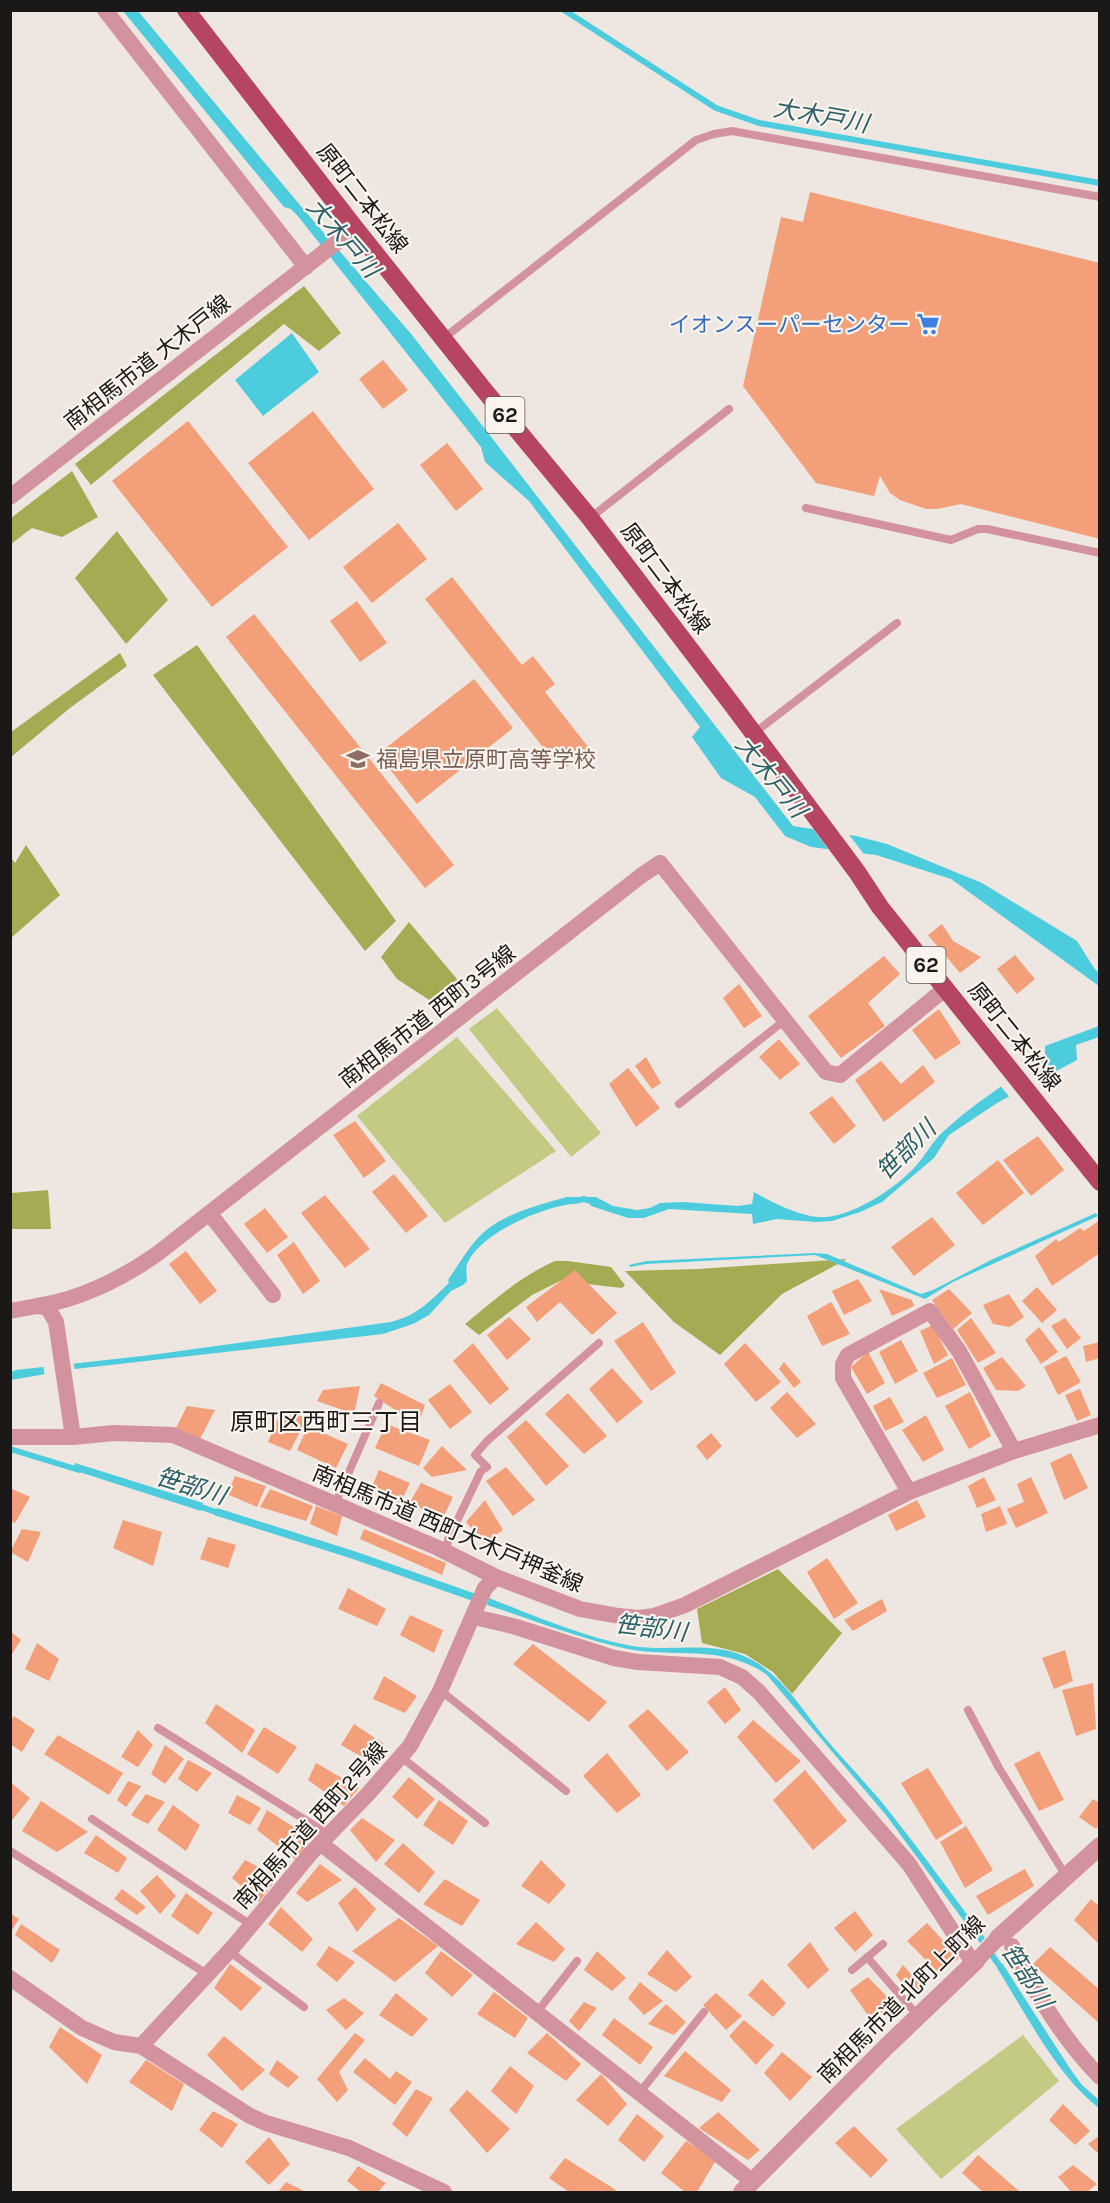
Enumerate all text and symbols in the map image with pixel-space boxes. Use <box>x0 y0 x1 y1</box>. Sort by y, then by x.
water label: 大木戸川 <box>771 94 874 139</box>
street label: 原町二本松線 <box>311 139 413 259</box>
water label: 大木戸川 <box>301 193 387 286</box>
street label: 南相馬市道 大木戸線 <box>60 290 236 436</box>
supermarket icon: イオンスーパーセンター <box>915 311 941 337</box>
place label: イオンスーパーセンター <box>669 312 910 338</box>
road number: 62 <box>486 397 524 433</box>
street label: 原町二本松線 <box>615 518 715 639</box>
water label: 大木戸川 <box>730 731 814 825</box>
school or university icon: 福島県立原町高等学校 <box>345 746 371 772</box>
place label: 福島県立原町高等学校 <box>376 747 596 773</box>
street label: 南相馬市道 西町3号線 <box>334 940 521 1094</box>
road number: 62 <box>906 947 946 983</box>
street label: 原町二本松線 <box>963 977 1066 1096</box>
water label: 笹部川 <box>871 1113 943 1185</box>
district label: 原町区西町三丁目 <box>230 1408 422 1436</box>
street label: 南相馬市道 西町大木戸押釜線 <box>308 1460 587 1598</box>
water label: 笹部川 <box>152 1462 232 1511</box>
water label: 笹部川 <box>614 1610 691 1647</box>
street label: 南相馬市道 西町2号線 <box>229 1737 393 1915</box>
street label: 南相馬市道 北町上町線 <box>813 1911 991 2089</box>
water label: 笹部川 <box>996 1938 1060 2016</box>

